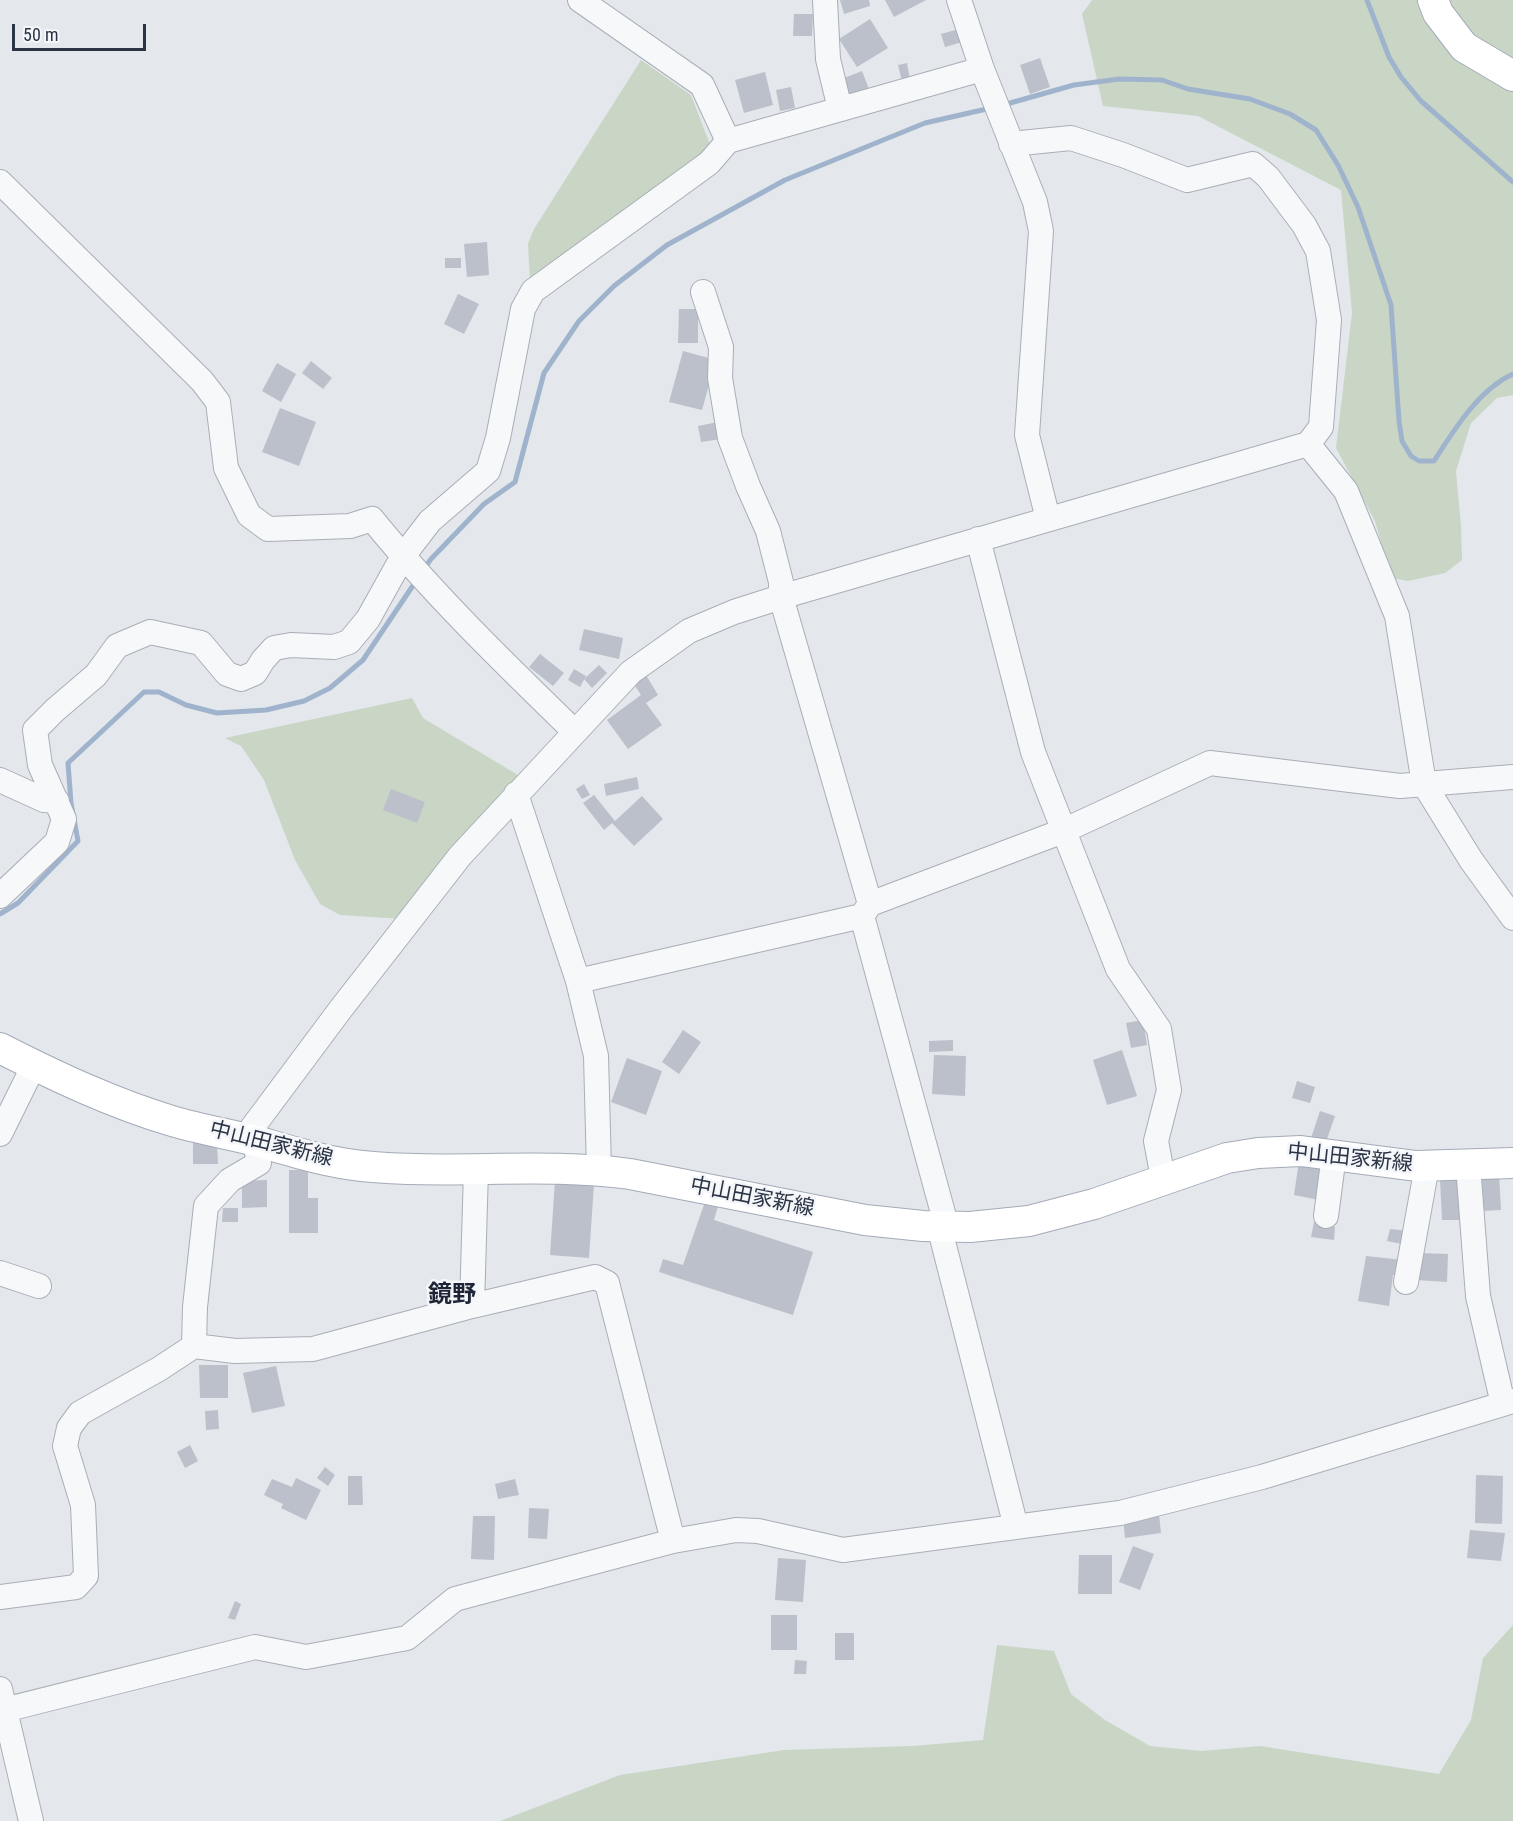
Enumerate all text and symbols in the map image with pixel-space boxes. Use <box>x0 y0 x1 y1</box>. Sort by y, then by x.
scale bar <box>15 12 148 50</box>
text: 50 m <box>23 24 58 45</box>
street label: 中山田家新線 <box>207 1118 335 1172</box>
street label: 中山田家新線 <box>1286 1140 1414 1178</box>
street label: 中山田家新線 <box>688 1174 816 1222</box>
district label: 鏡野 <box>428 1282 476 1310</box>

